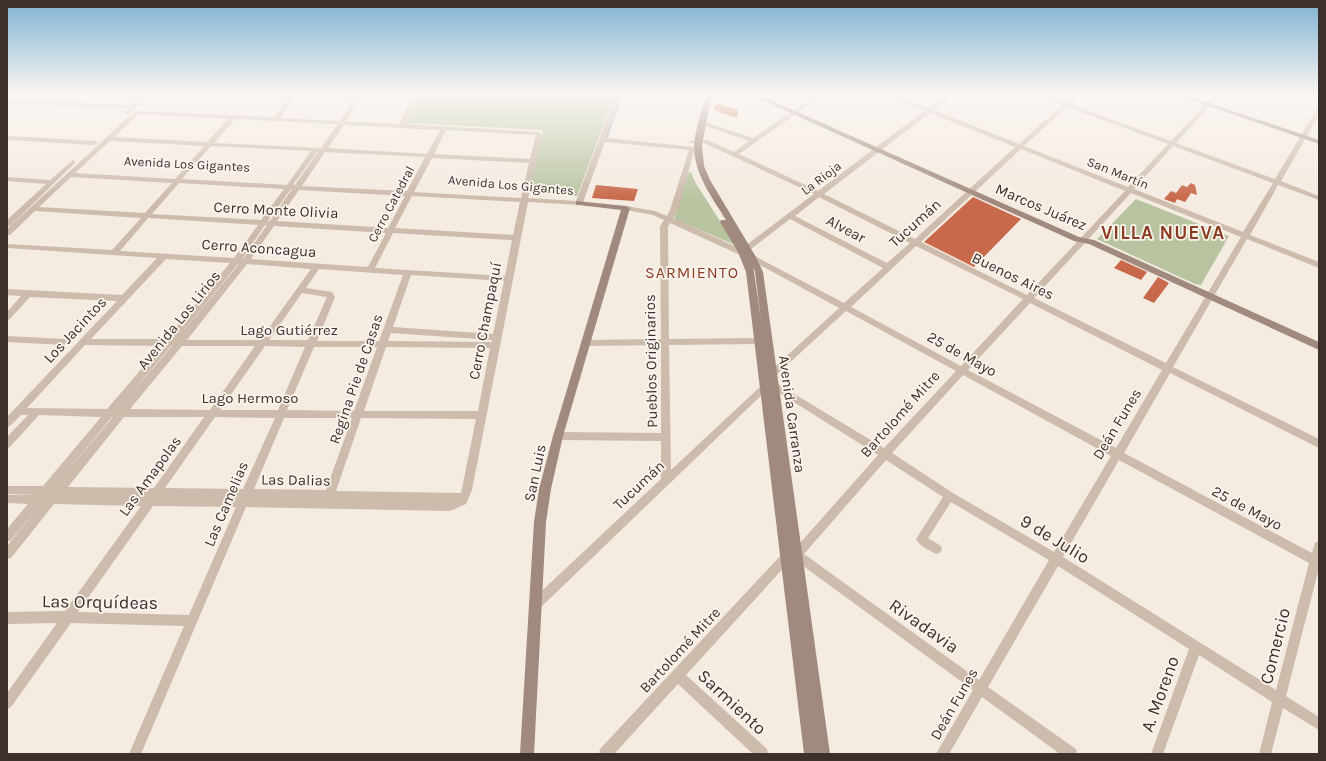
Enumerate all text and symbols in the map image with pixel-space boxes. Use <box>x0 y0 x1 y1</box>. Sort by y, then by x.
street label: Avenida Los Gigantes <box>124 153 251 175</box>
street label: San Martín <box>1085 154 1151 192</box>
street label: La Rioja <box>798 158 844 198</box>
street label: Cerro Catedral <box>365 163 417 245</box>
street label: Avenida Los Gigantes <box>448 172 575 198</box>
street label: Marcos Juárez <box>993 180 1089 234</box>
street label: Tucumán <box>885 195 945 251</box>
street label: Cerro Monte Olivia <box>213 198 339 222</box>
street label: Alvear <box>823 211 869 247</box>
district label: VILLA NUEVA <box>1101 222 1225 244</box>
street label: Cerro Aconcagua <box>201 235 317 261</box>
street label: Buenos Aires <box>969 248 1057 304</box>
street label: Cerro Champaquí <box>465 260 505 381</box>
district label: SARMIENTO <box>645 263 739 282</box>
street label: Avenida Los Lirios <box>134 267 224 373</box>
street label: Los Jacintos <box>40 293 110 367</box>
street label: Pueblos Originarios <box>641 294 661 428</box>
street label: Regina Pie de Casas <box>325 312 387 446</box>
street label: Lago Gutiérrez <box>240 321 338 339</box>
street label: 25 de Mayo <box>924 327 1000 381</box>
street label: Avenida Carranza <box>775 354 809 474</box>
street label: Bartolomé Mitre <box>856 367 944 461</box>
street label: Deán Funes <box>1089 385 1145 463</box>
street label: Lago Hermoso <box>202 389 298 407</box>
street label: Las Amapolas <box>115 432 185 520</box>
street label: San Luis <box>520 443 550 503</box>
street label: Tucumán <box>610 457 668 513</box>
street label: Las Camelias <box>200 459 252 549</box>
street label: Las Dalias <box>261 470 331 490</box>
street label: 25 de Mayo <box>1209 482 1285 534</box>
street label: 9 de Julio <box>1016 510 1094 568</box>
street label: Las Orquídeas <box>42 590 158 614</box>
street label: Rivadavia <box>885 594 963 658</box>
street label: Bartolomé Mitre <box>636 603 724 697</box>
street label: Comercio <box>1255 606 1295 686</box>
street label: A. Moreno <box>1136 653 1184 735</box>
street label: Sarmiento <box>693 665 771 739</box>
street label: Deán Funes <box>926 665 982 743</box>

